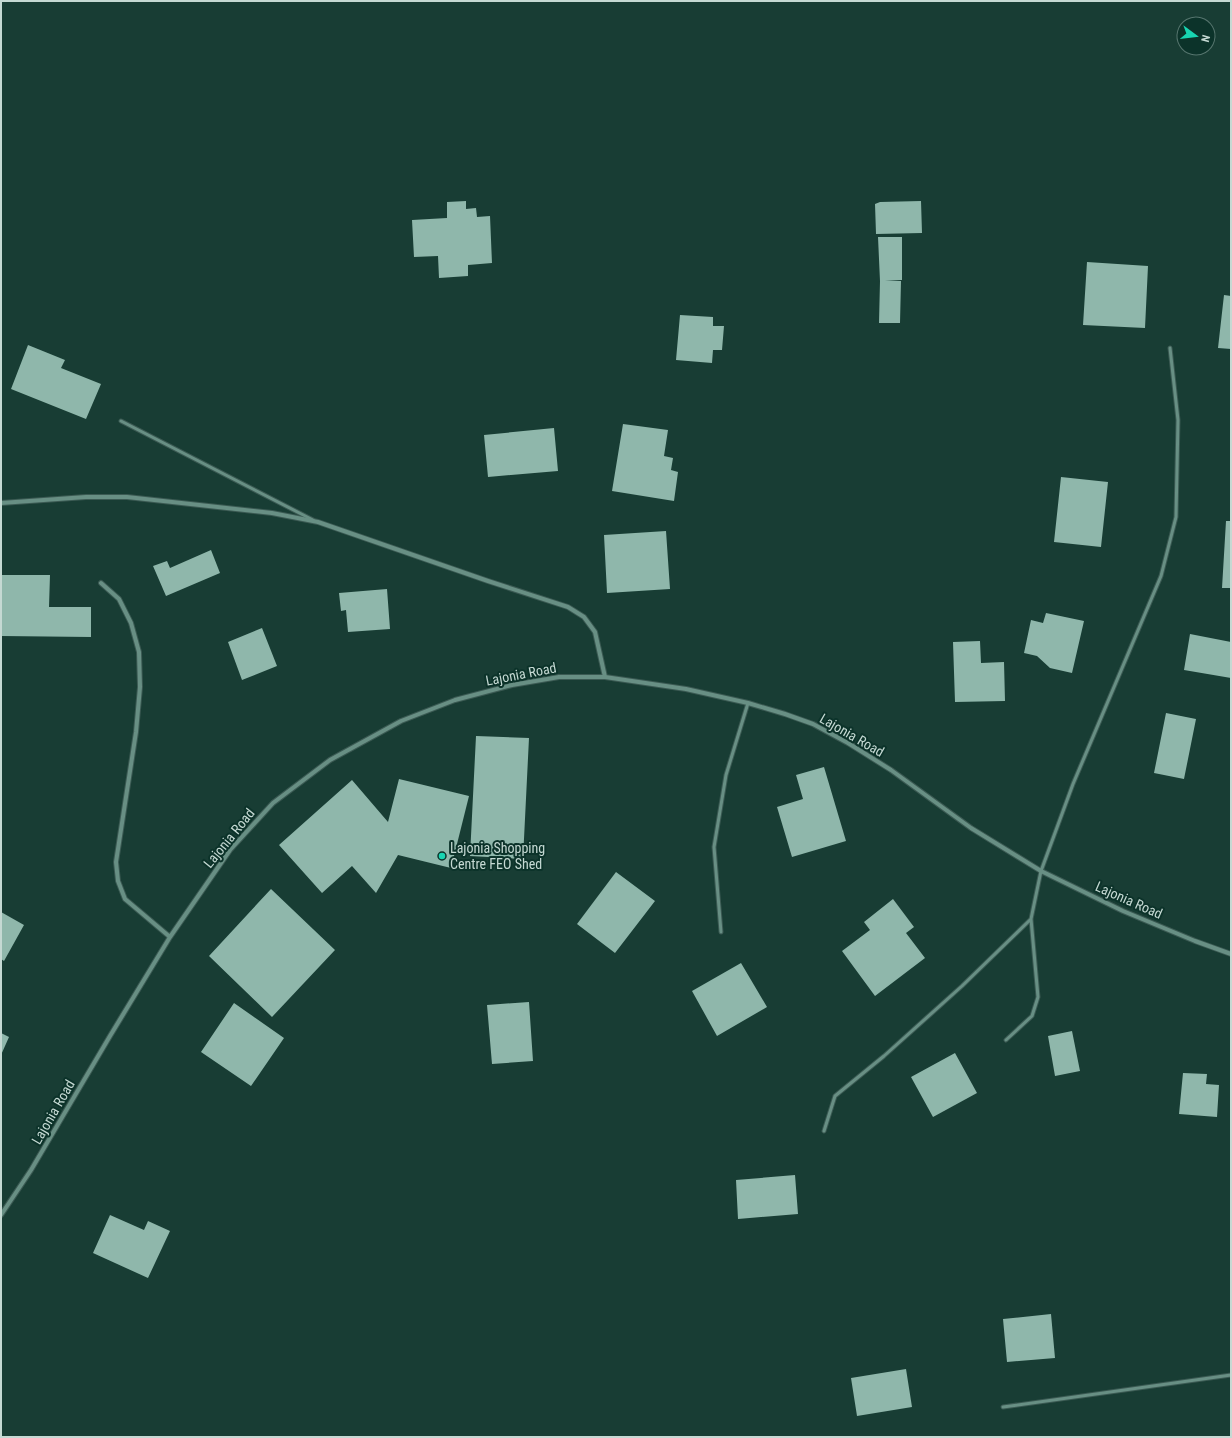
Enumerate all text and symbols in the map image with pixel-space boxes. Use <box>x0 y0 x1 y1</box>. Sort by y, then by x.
north arrow <box>1176 16 1216 56</box>
text: N <box>1198 34 1212 44</box>
street label: Lajonia Road <box>484 659 558 689</box>
street label: Lajonia Road <box>817 710 887 760</box>
street label: Lajonia Road <box>200 805 258 871</box>
place label: Lajonia Shopping Centre FEO Shed <box>450 840 545 872</box>
marker: Lajonia Shopping Centre FEO Shed <box>437 851 447 861</box>
street label: Lajonia Road <box>1093 878 1165 922</box>
street label: Lajonia Road <box>28 1077 78 1147</box>

